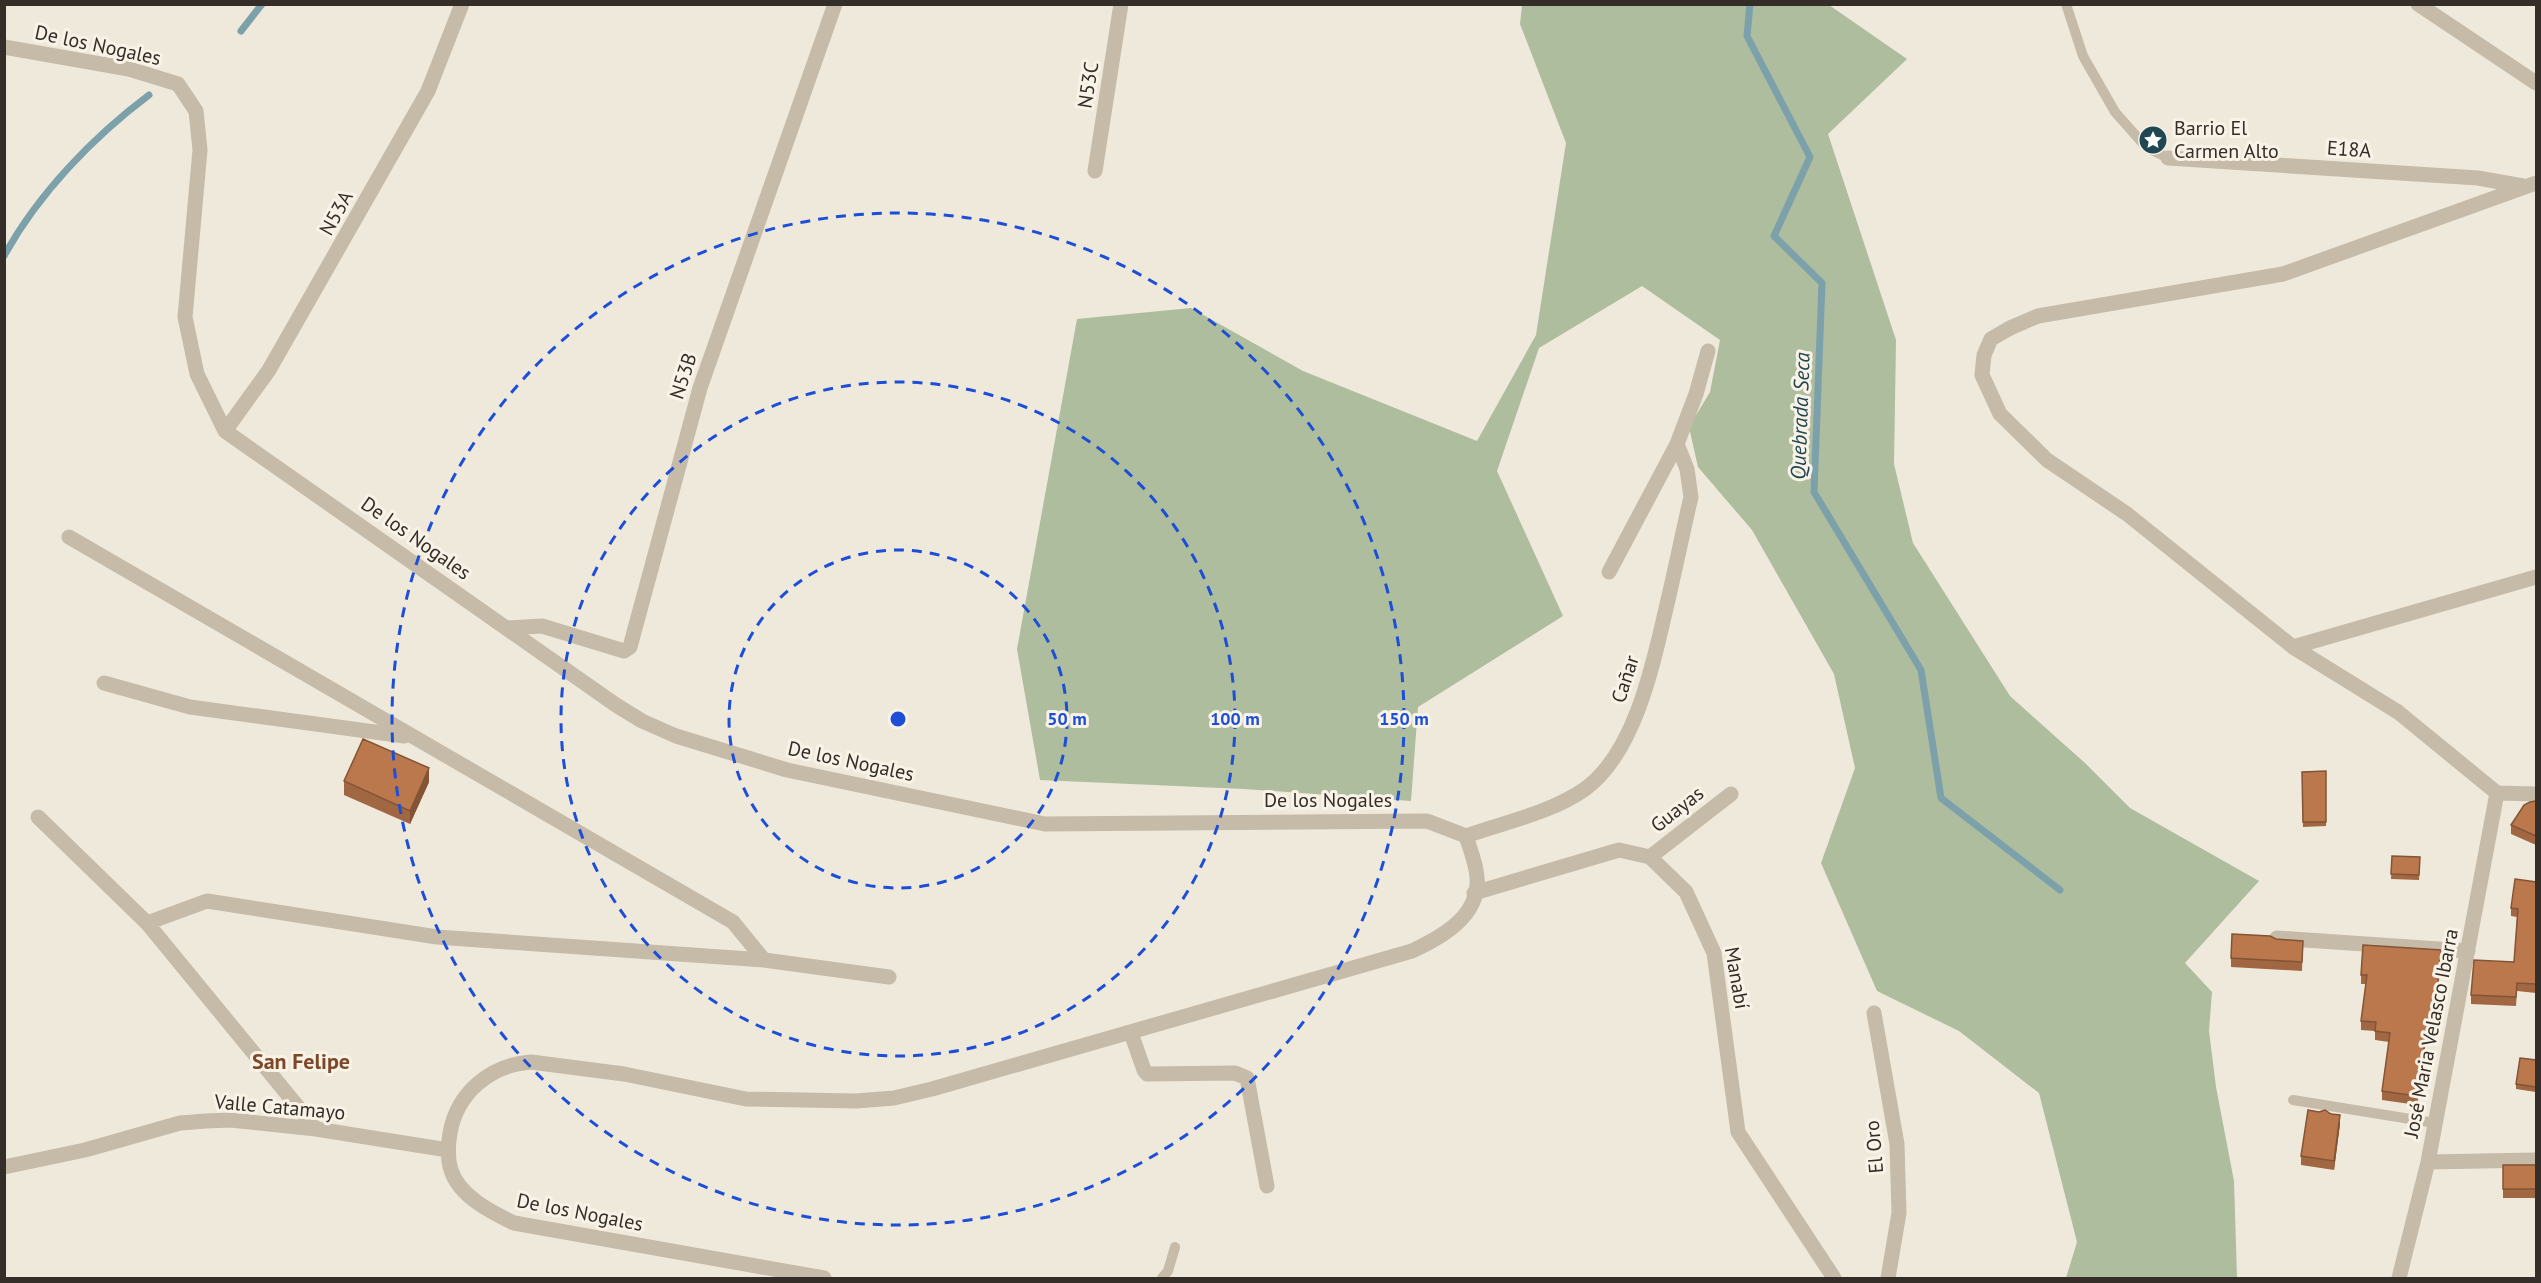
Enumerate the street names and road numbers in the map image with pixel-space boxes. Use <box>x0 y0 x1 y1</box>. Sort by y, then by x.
street label: De los Nogales <box>33 19 163 71</box>
street label: N53C <box>1072 60 1104 110</box>
street label: E18A <box>2326 134 2372 164</box>
street label: N53A <box>313 186 359 240</box>
street label: N53B <box>663 350 703 402</box>
street label: De los Nogales <box>356 491 476 585</box>
street label: Cañar <box>1605 652 1645 706</box>
street label: De los Nogales <box>786 735 916 787</box>
street label: Guayas <box>1645 780 1709 838</box>
street label: De los Nogales <box>1264 787 1392 813</box>
street label: José Maria Velasco Ibarra <box>2398 926 2464 1141</box>
street label: Manabí <box>1719 945 1755 1011</box>
street label: Valle Catamayo <box>213 1088 346 1126</box>
street label: El Oro <box>1859 1119 1889 1175</box>
street label: De los Nogales <box>515 1187 645 1237</box>

